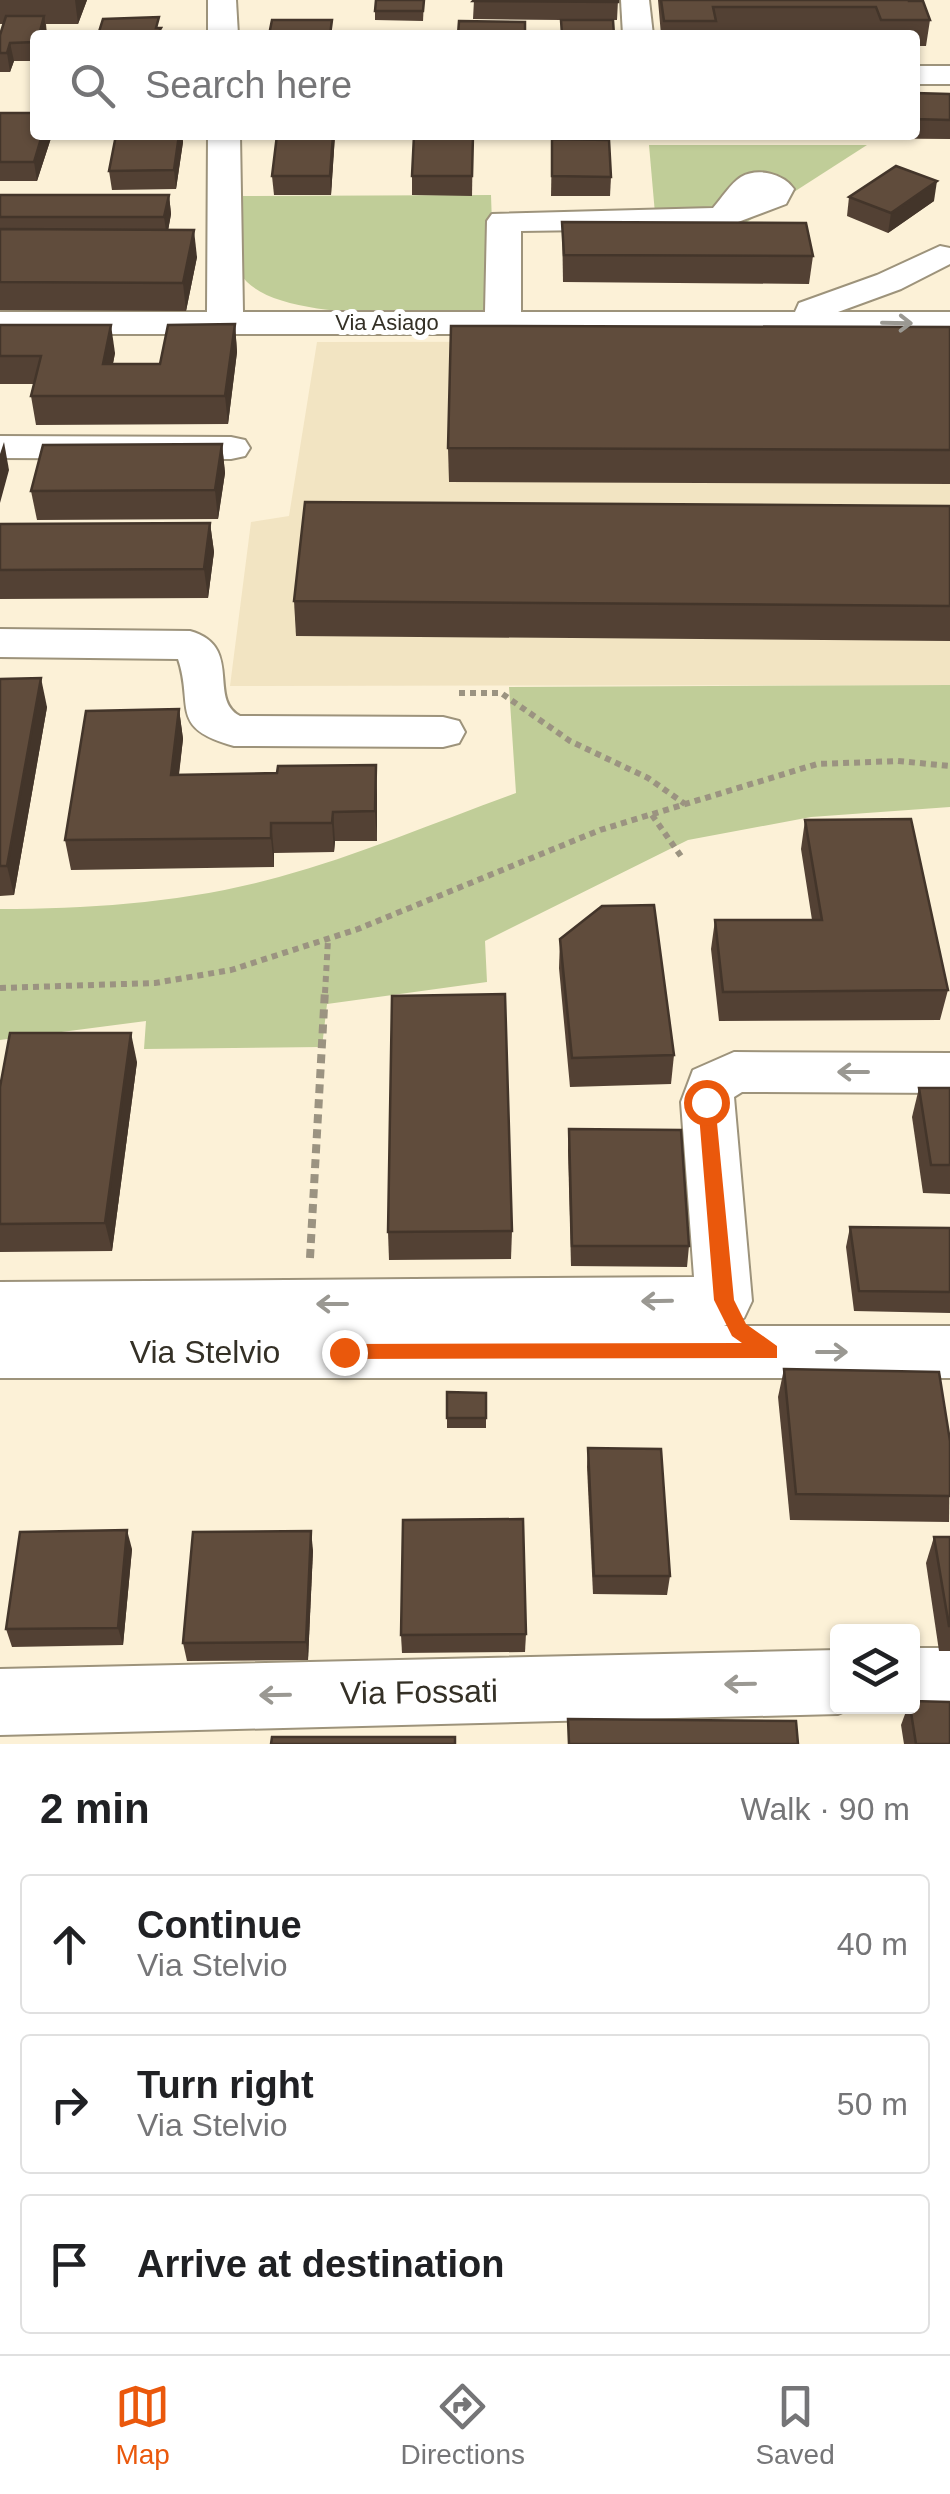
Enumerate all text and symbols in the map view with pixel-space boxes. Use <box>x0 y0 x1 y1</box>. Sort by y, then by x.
search box <box>30 30 920 140</box>
icon: search <box>65 58 120 113</box>
text: Search here <box>145 64 352 106</box>
street label: Via Asiago <box>335 310 439 335</box>
one-way arrow <box>880 313 912 332</box>
one-way arrow <box>837 1062 870 1082</box>
route start <box>684 1080 730 1126</box>
one-way arrow <box>641 1292 674 1310</box>
one-way arrow <box>316 1294 348 1314</box>
route end <box>322 1330 368 1376</box>
street label: Via Stelvio <box>130 1334 280 1370</box>
one-way arrow <box>816 1342 848 1362</box>
map controls <box>830 1624 920 1714</box>
button: layers <box>830 1624 920 1714</box>
street label: Via Fossati <box>340 1673 498 1711</box>
one-way arrow <box>725 1675 757 1694</box>
one-way arrow <box>260 1686 292 1705</box>
text: 2 min <box>40 1785 150 1832</box>
text: Walk · 90 m <box>741 1791 910 1827</box>
text: Continue <box>137 1904 302 1946</box>
icon: ahead <box>42 1917 97 1972</box>
text: 40 m <box>837 1926 908 1962</box>
text: Via Stelvio <box>137 1947 288 1983</box>
text: Turn right <box>137 2064 314 2106</box>
icon: right <box>42 2077 97 2132</box>
text: 50 m <box>837 2086 908 2122</box>
text: Via Stelvio <box>137 2107 288 2143</box>
icon: arrive <box>42 2237 97 2292</box>
text: Arrive at destination <box>137 2243 504 2285</box>
tab: Map <box>115 2379 170 2471</box>
tab: Directions <box>401 2379 525 2471</box>
tab: Saved <box>755 2379 835 2471</box>

